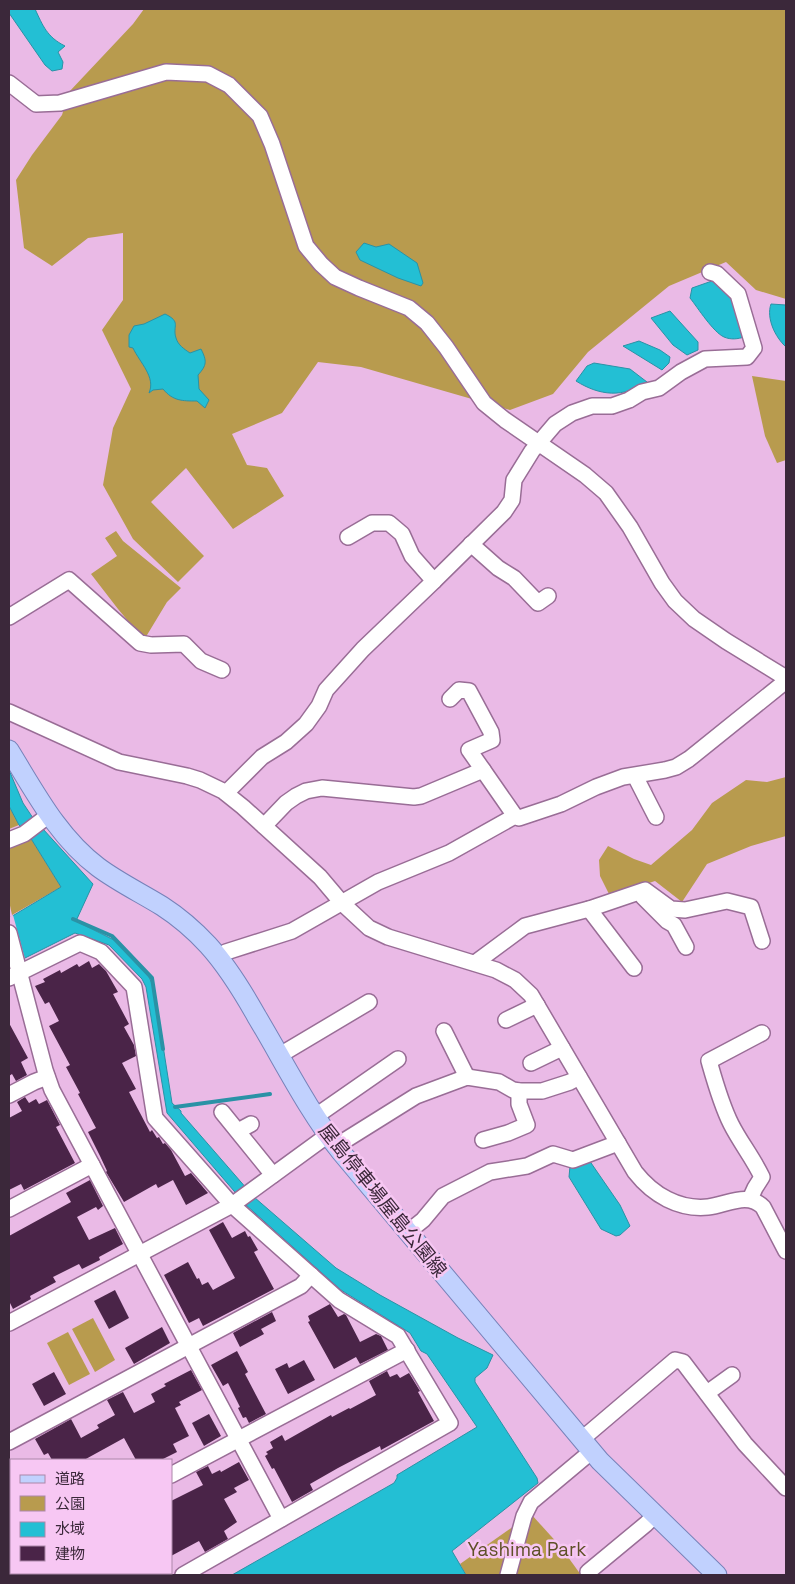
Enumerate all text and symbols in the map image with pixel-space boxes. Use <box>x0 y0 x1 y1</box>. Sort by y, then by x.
street label: 屋島停車場屋島公園線 <box>313 1119 452 1282</box>
legend <box>10 1459 172 1574</box>
text: 道路 <box>55 1469 85 1488</box>
text: 公園 <box>55 1494 85 1513</box>
text: 水域 <box>55 1519 85 1538</box>
park label: Yashima Park <box>468 1537 586 1562</box>
text: 建物 <box>55 1544 85 1563</box>

